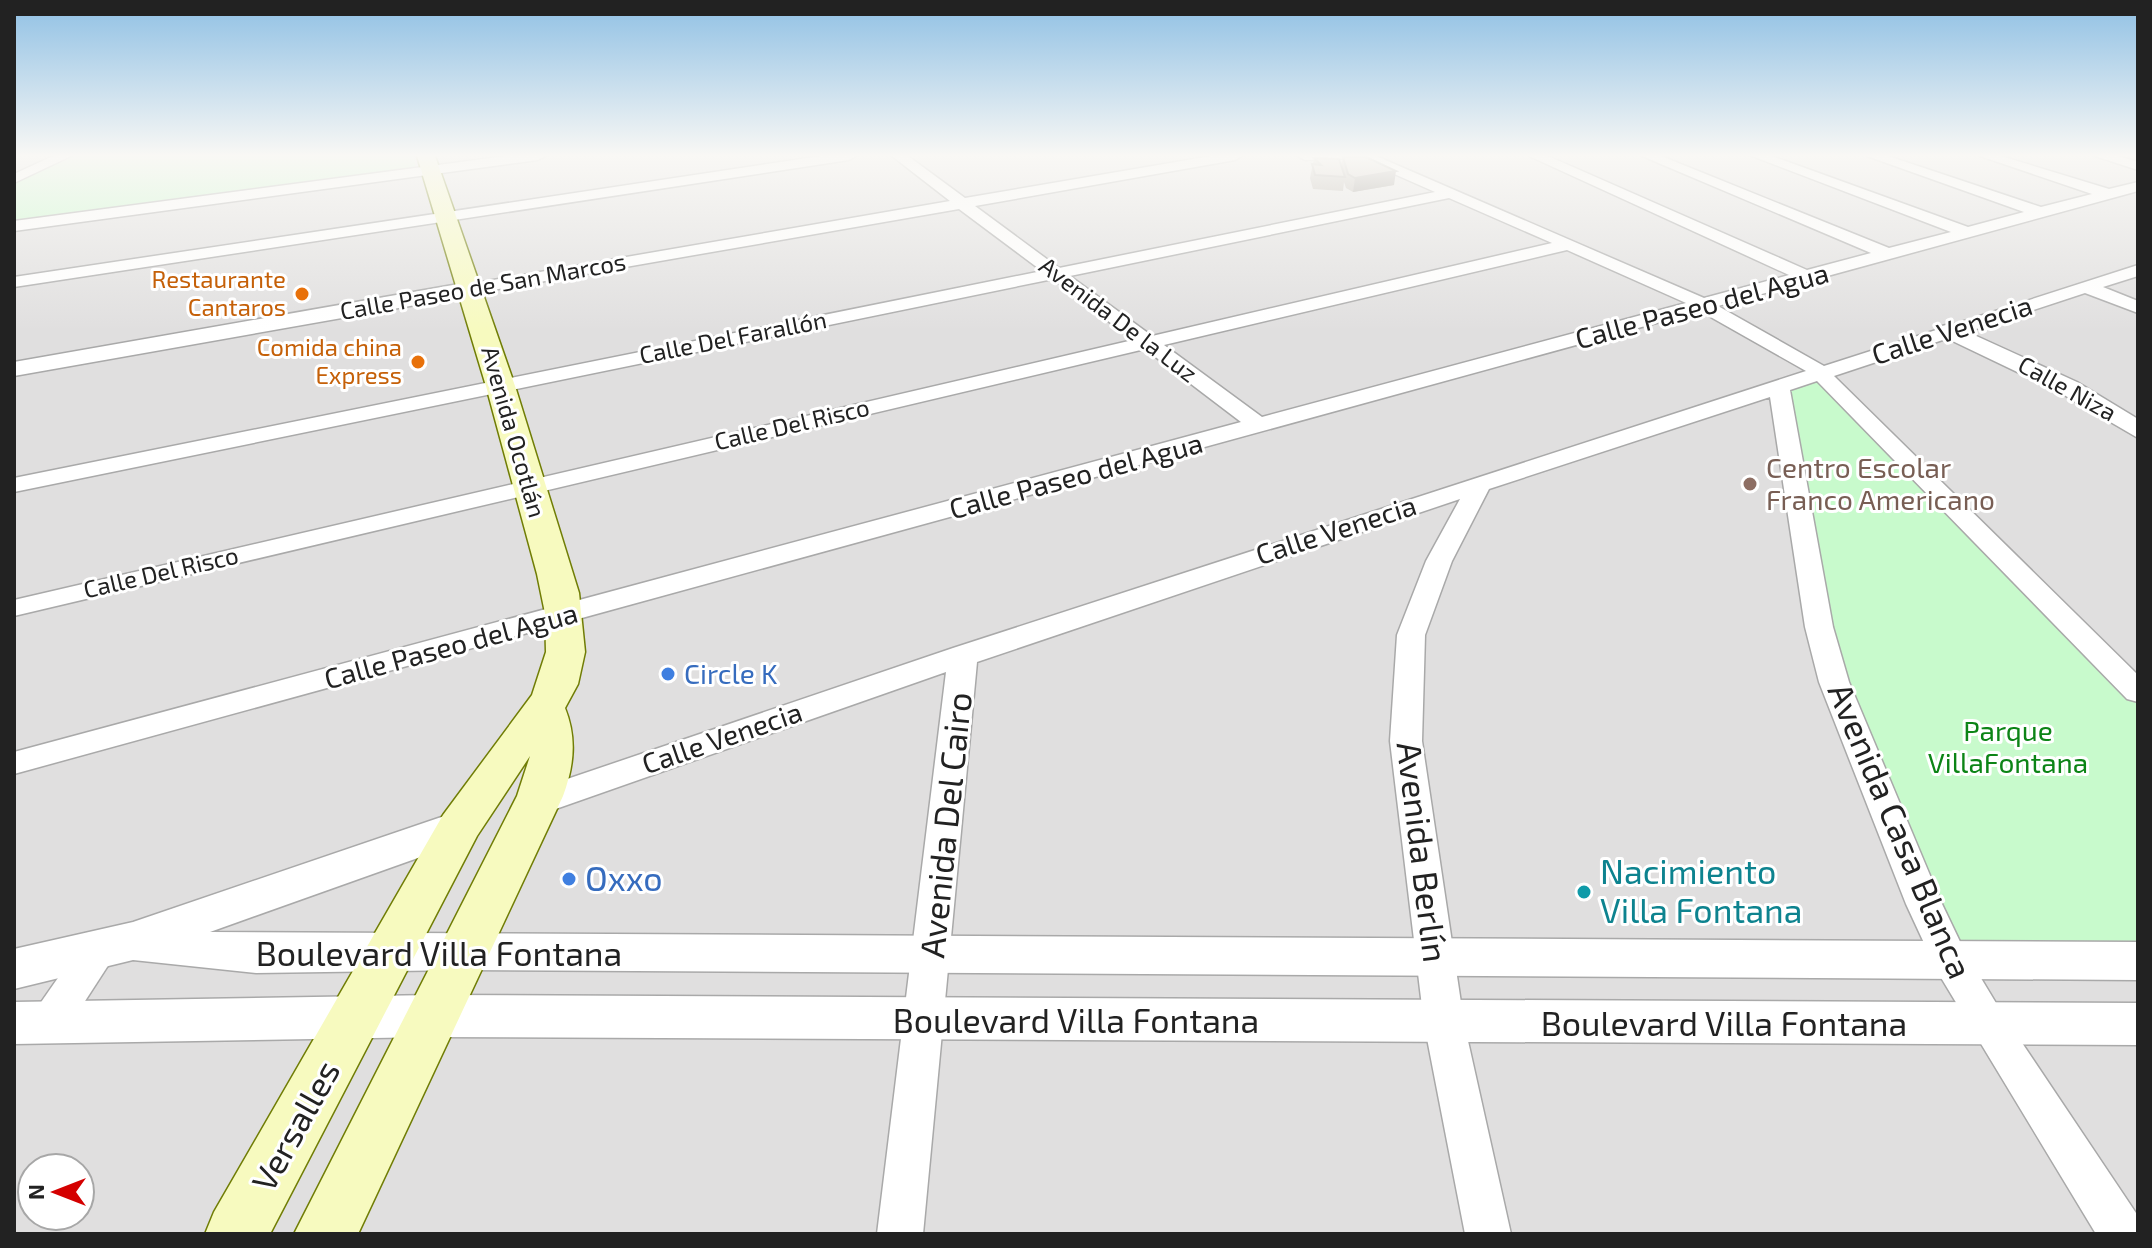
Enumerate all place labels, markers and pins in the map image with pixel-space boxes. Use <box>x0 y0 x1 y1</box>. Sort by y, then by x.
place label: Restaurante Cantaros <box>151 264 286 321</box>
marker: Restaurante Cantaros <box>293 285 311 303</box>
place label: Comida china Express <box>257 332 402 389</box>
marker: Comida china Express <box>409 353 427 371</box>
place label: Centro Escolar Franco Americano <box>1766 450 1995 516</box>
marker: Centro Escolar Franco Americano <box>1741 475 1759 493</box>
place label: Circle K <box>684 656 778 690</box>
marker: Circle K <box>659 665 677 683</box>
place label: Nacimiento Villa Fontana <box>1600 850 1802 930</box>
place label: Oxxo <box>585 857 663 898</box>
marker: Oxxo <box>560 870 578 888</box>
marker: Nacimiento Villa Fontana <box>1575 883 1593 901</box>

